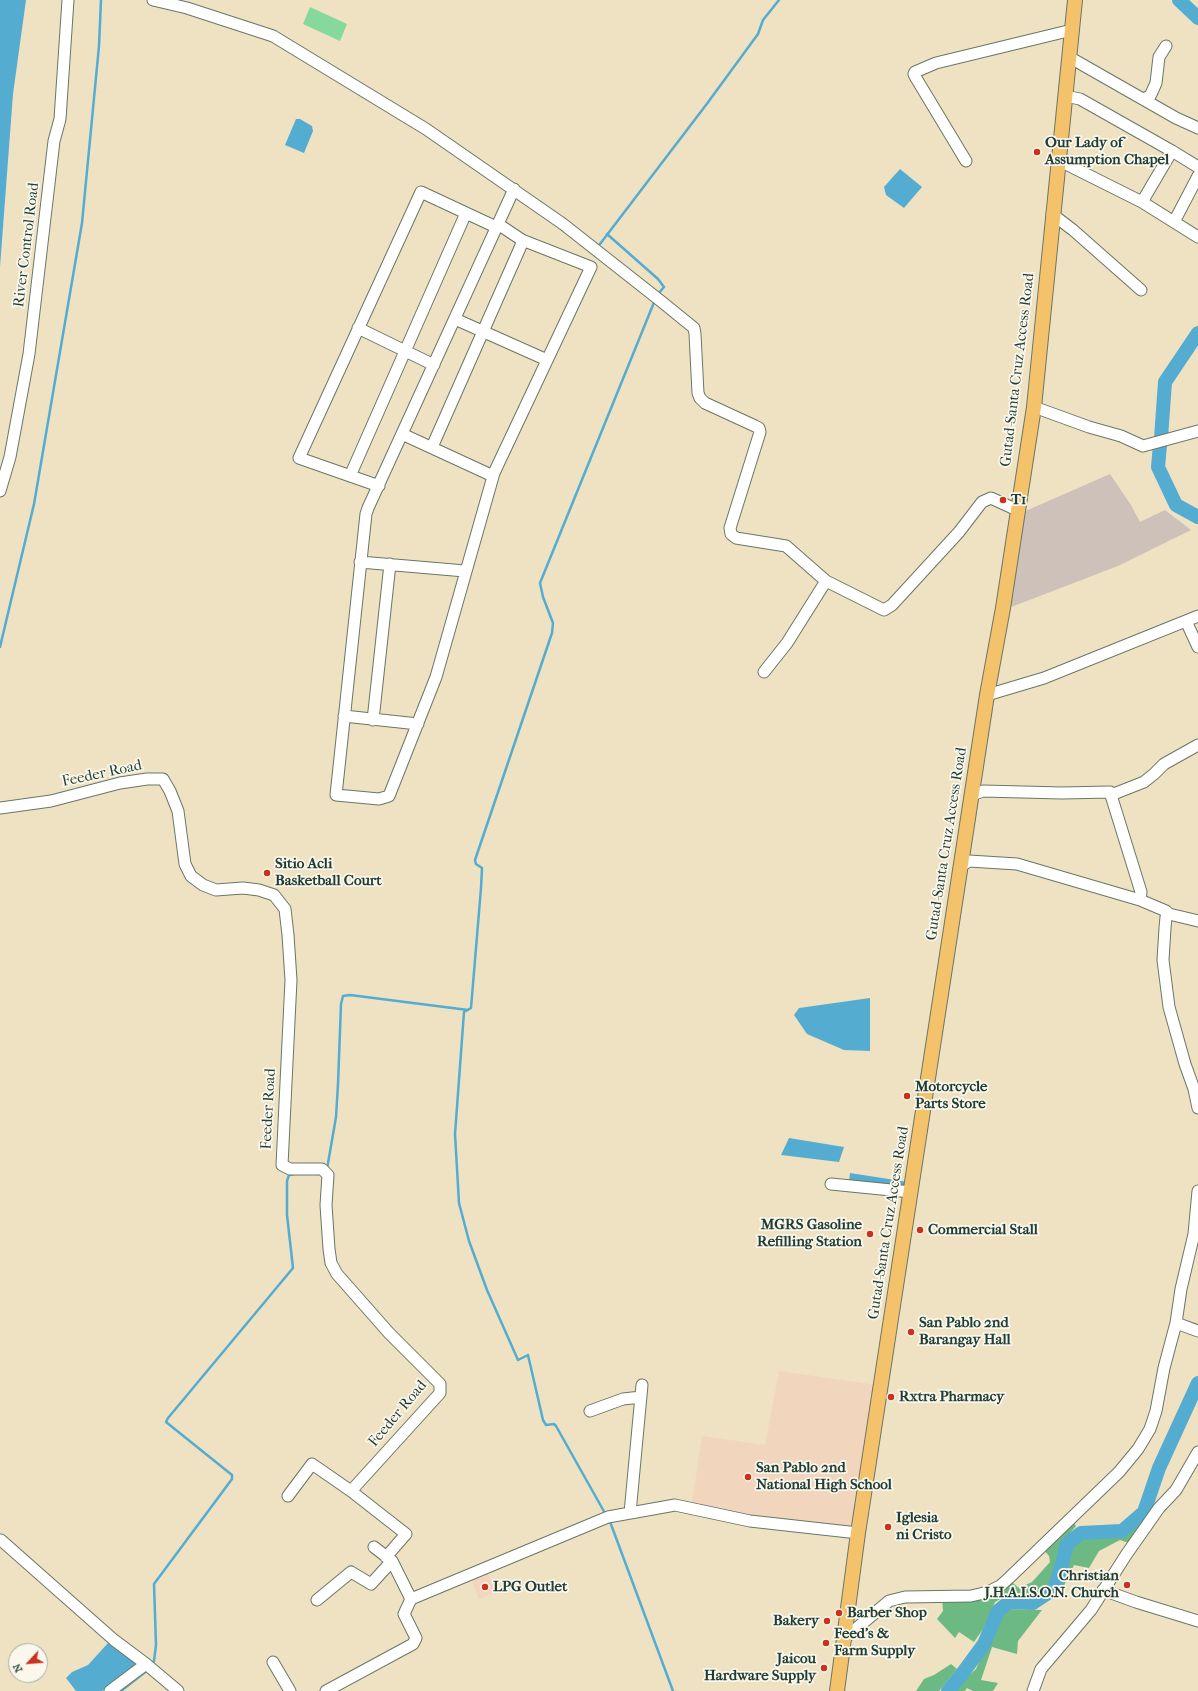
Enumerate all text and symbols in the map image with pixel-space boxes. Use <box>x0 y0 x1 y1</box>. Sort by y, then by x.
place label: Our Lady of Assumption Chapel <box>1045 134 1169 169</box>
marker: Our Lady of Assumption Chapel <box>1032 147 1042 157</box>
street label: River Control Road <box>10 182 44 308</box>
street label: Gutad-Santa Cruz Access Road <box>997 272 1039 468</box>
place label: T1 <box>1011 491 1026 509</box>
marker: T1 <box>998 495 1008 505</box>
street label: Gutad-Santa Cruz Access Road <box>923 746 971 942</box>
street label: Feeder Road <box>60 757 144 791</box>
place label: Sitio Acli Basketball Court <box>275 855 382 890</box>
marker: Sitio Acli Basketball Court <box>262 868 272 878</box>
street label: Feeder Road <box>258 1068 280 1150</box>
place label: Motorcycle Parts Store <box>915 1078 988 1113</box>
marker: Motorcycle Parts Store <box>902 1091 912 1101</box>
street label: Gutad-Santa Cruz Access Road <box>865 1125 913 1321</box>
place label: MGRS Gasoline Refilling Station <box>757 1216 862 1251</box>
place label: Commercial Stall <box>928 1221 1038 1239</box>
marker: Commercial Stall <box>915 1225 925 1235</box>
marker: MGRS Gasoline Refilling Station <box>865 1229 875 1239</box>
place label: San Pablo 2nd Barangay Hall <box>919 1314 1011 1349</box>
marker: San Pablo 2nd Barangay Hall <box>906 1327 916 1337</box>
street label: Feeder Road <box>365 1377 431 1451</box>
place label: Rxtra Pharmacy <box>899 1388 1004 1406</box>
marker: Rxtra Pharmacy <box>886 1392 896 1402</box>
place label: San Pablo 2nd National High School <box>756 1459 892 1494</box>
marker: San Pablo 2nd National High School <box>743 1472 753 1482</box>
place label: Iglesia ni Cristo <box>896 1509 952 1544</box>
marker: Iglesia ni Cristo <box>883 1522 893 1532</box>
place label: Christian J.H.A.I.S.O.N. Church <box>984 1567 1119 1602</box>
place label: LPG Outlet <box>493 1578 567 1596</box>
marker: Christian J.H.A.I.S.O.N. Church <box>1122 1580 1132 1590</box>
marker: LPG Outlet <box>480 1582 490 1592</box>
place label: Barber Shop <box>847 1604 927 1622</box>
marker: Barber Shop <box>834 1608 844 1618</box>
place label: Bakery <box>773 1612 819 1630</box>
marker: Bakery <box>822 1616 832 1626</box>
place label: Feed's & Farm Supply <box>834 1625 915 1660</box>
marker: Feed's & Farm Supply <box>821 1638 831 1648</box>
north arrow <box>8 1643 48 1683</box>
place label: Jaicou Hardware Supply <box>704 1650 816 1685</box>
text: N <box>10 1661 25 1675</box>
marker: Jaicou Hardware Supply <box>819 1663 829 1673</box>

